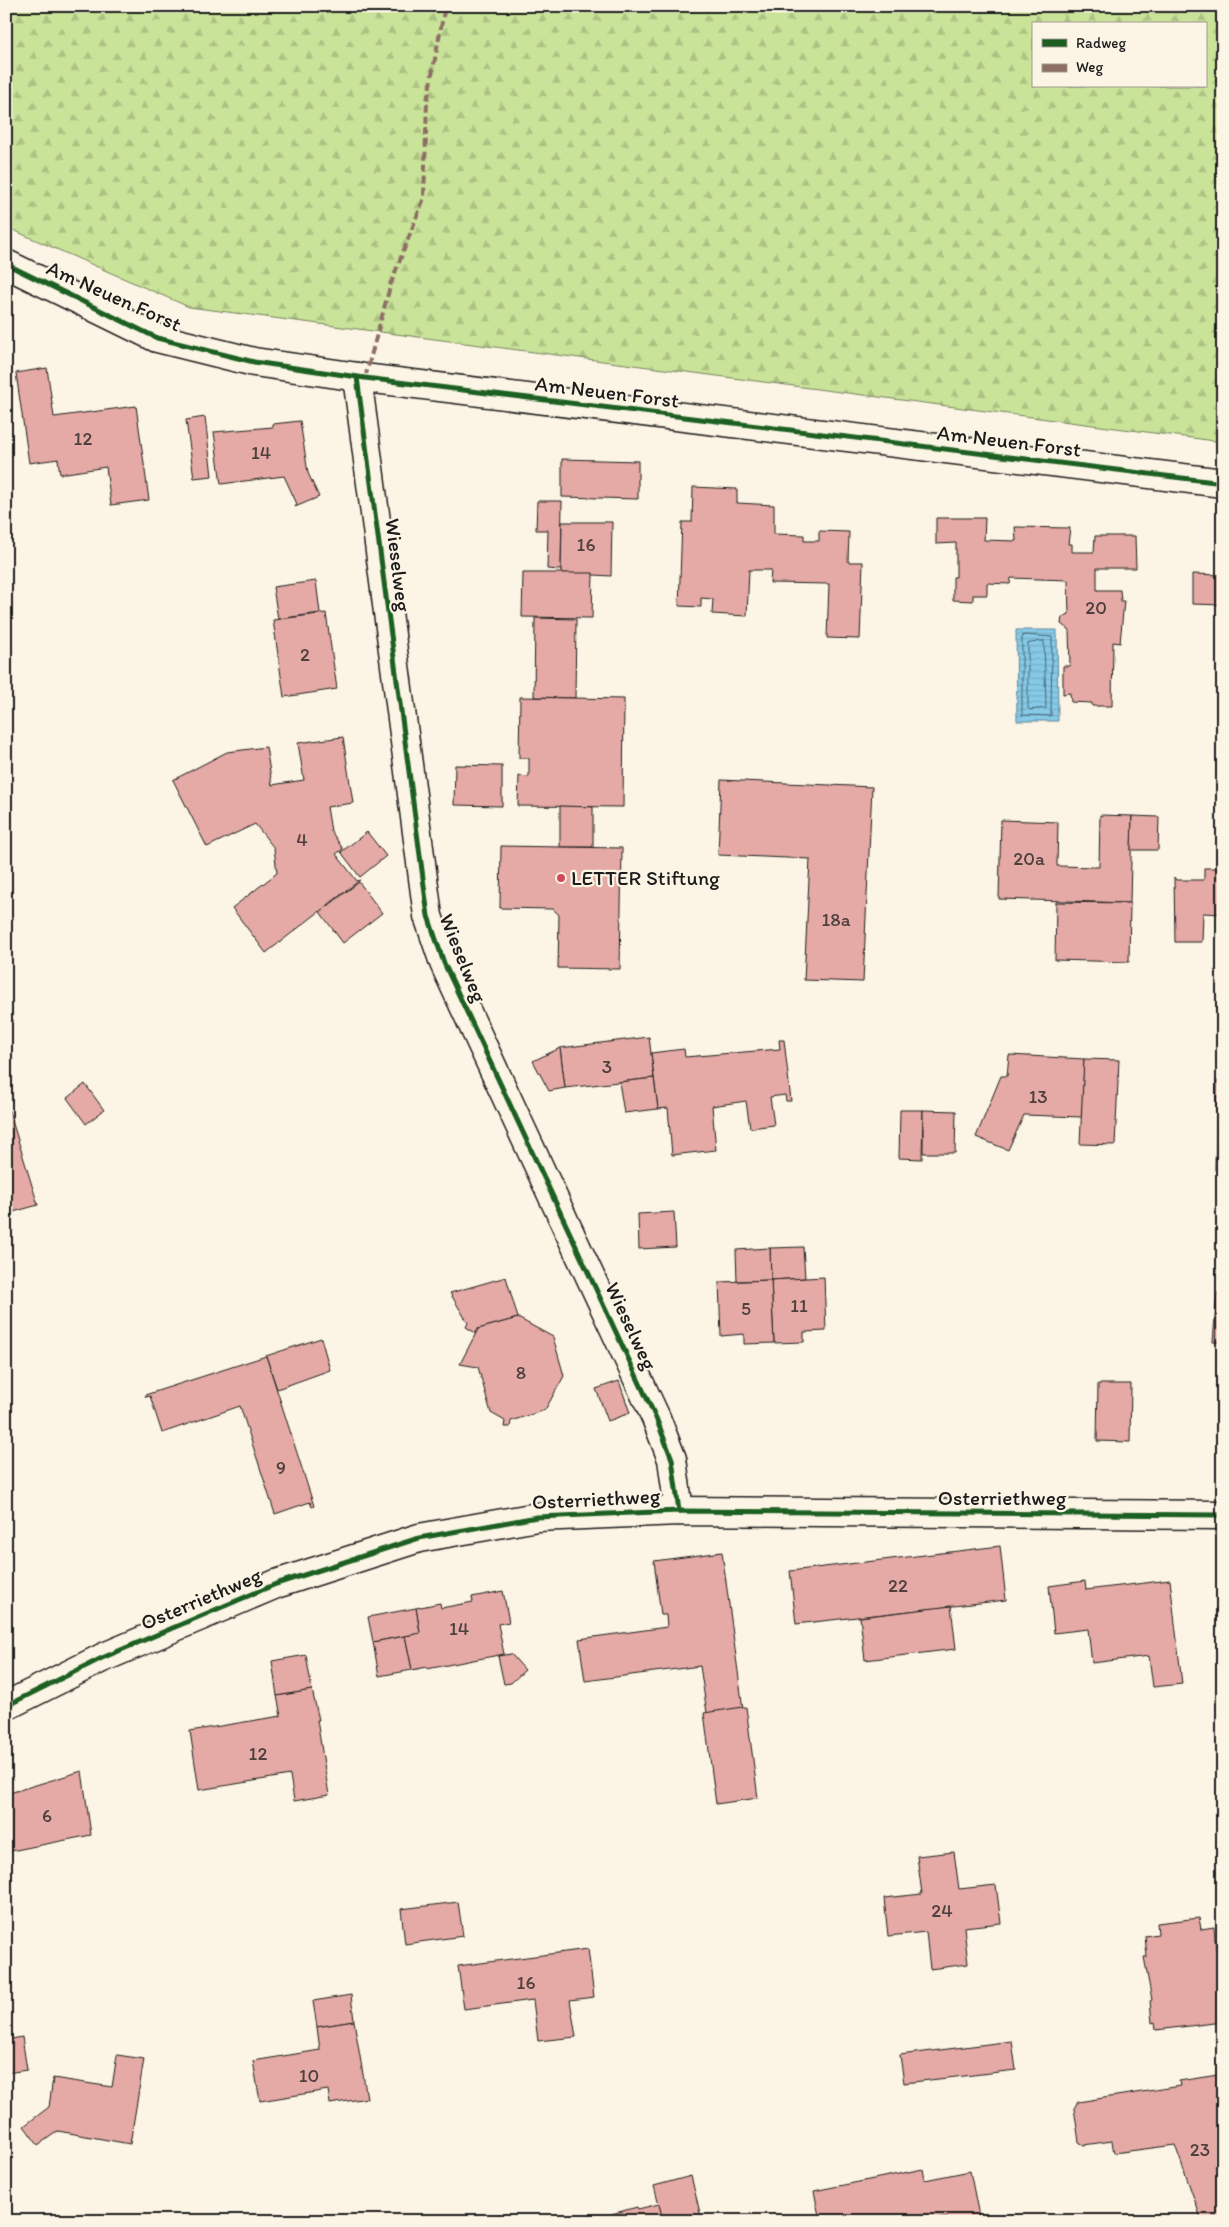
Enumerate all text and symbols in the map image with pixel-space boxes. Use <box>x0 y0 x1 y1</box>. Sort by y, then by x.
legend <box>1032 22 1206 88</box>
text: Radweg <box>1076 34 1126 52</box>
text: Weg <box>1076 58 1103 76</box>
street label: Am Neuen Forst <box>43 255 186 336</box>
street label: Am Neuen Forst <box>534 370 681 413</box>
street label: Am Neuen Forst <box>936 419 1083 462</box>
house number: 12 <box>74 427 92 450</box>
house number: 14 <box>251 441 271 464</box>
street label: Wieselweg <box>380 517 417 613</box>
house number: 16 <box>577 533 595 556</box>
house number: 20 <box>1085 596 1107 619</box>
house number: 2 <box>300 643 310 666</box>
house number: 4 <box>296 828 308 851</box>
house number: 20a <box>1013 847 1045 870</box>
place label: LETTER Stiftung <box>571 865 720 890</box>
marker: LETTER Stiftung <box>555 872 567 884</box>
house number: 18a <box>821 908 851 931</box>
street label: Wieselweg <box>434 910 493 1006</box>
house number: 3 <box>602 1055 612 1078</box>
house number: 13 <box>1028 1085 1048 1108</box>
street label: Wieselweg <box>600 1278 663 1374</box>
house number: 11 <box>790 1294 808 1317</box>
house number: 5 <box>741 1297 751 1320</box>
house number: 8 <box>516 1361 526 1384</box>
house number: 9 <box>276 1456 286 1479</box>
street label: Osterriethweg <box>531 1483 661 1514</box>
street label: Osterriethweg <box>938 1485 1067 1510</box>
street label: Osterriethweg <box>137 1562 265 1635</box>
house number: 22 <box>888 1574 908 1597</box>
house number: 14 <box>449 1617 469 1640</box>
house number: 12 <box>249 1742 267 1765</box>
house number: 6 <box>42 1804 52 1827</box>
house number: 24 <box>931 1899 953 1922</box>
house number: 16 <box>517 1971 535 1994</box>
house number: 10 <box>299 2064 319 2087</box>
house number: 23 <box>1190 2138 1210 2161</box>

